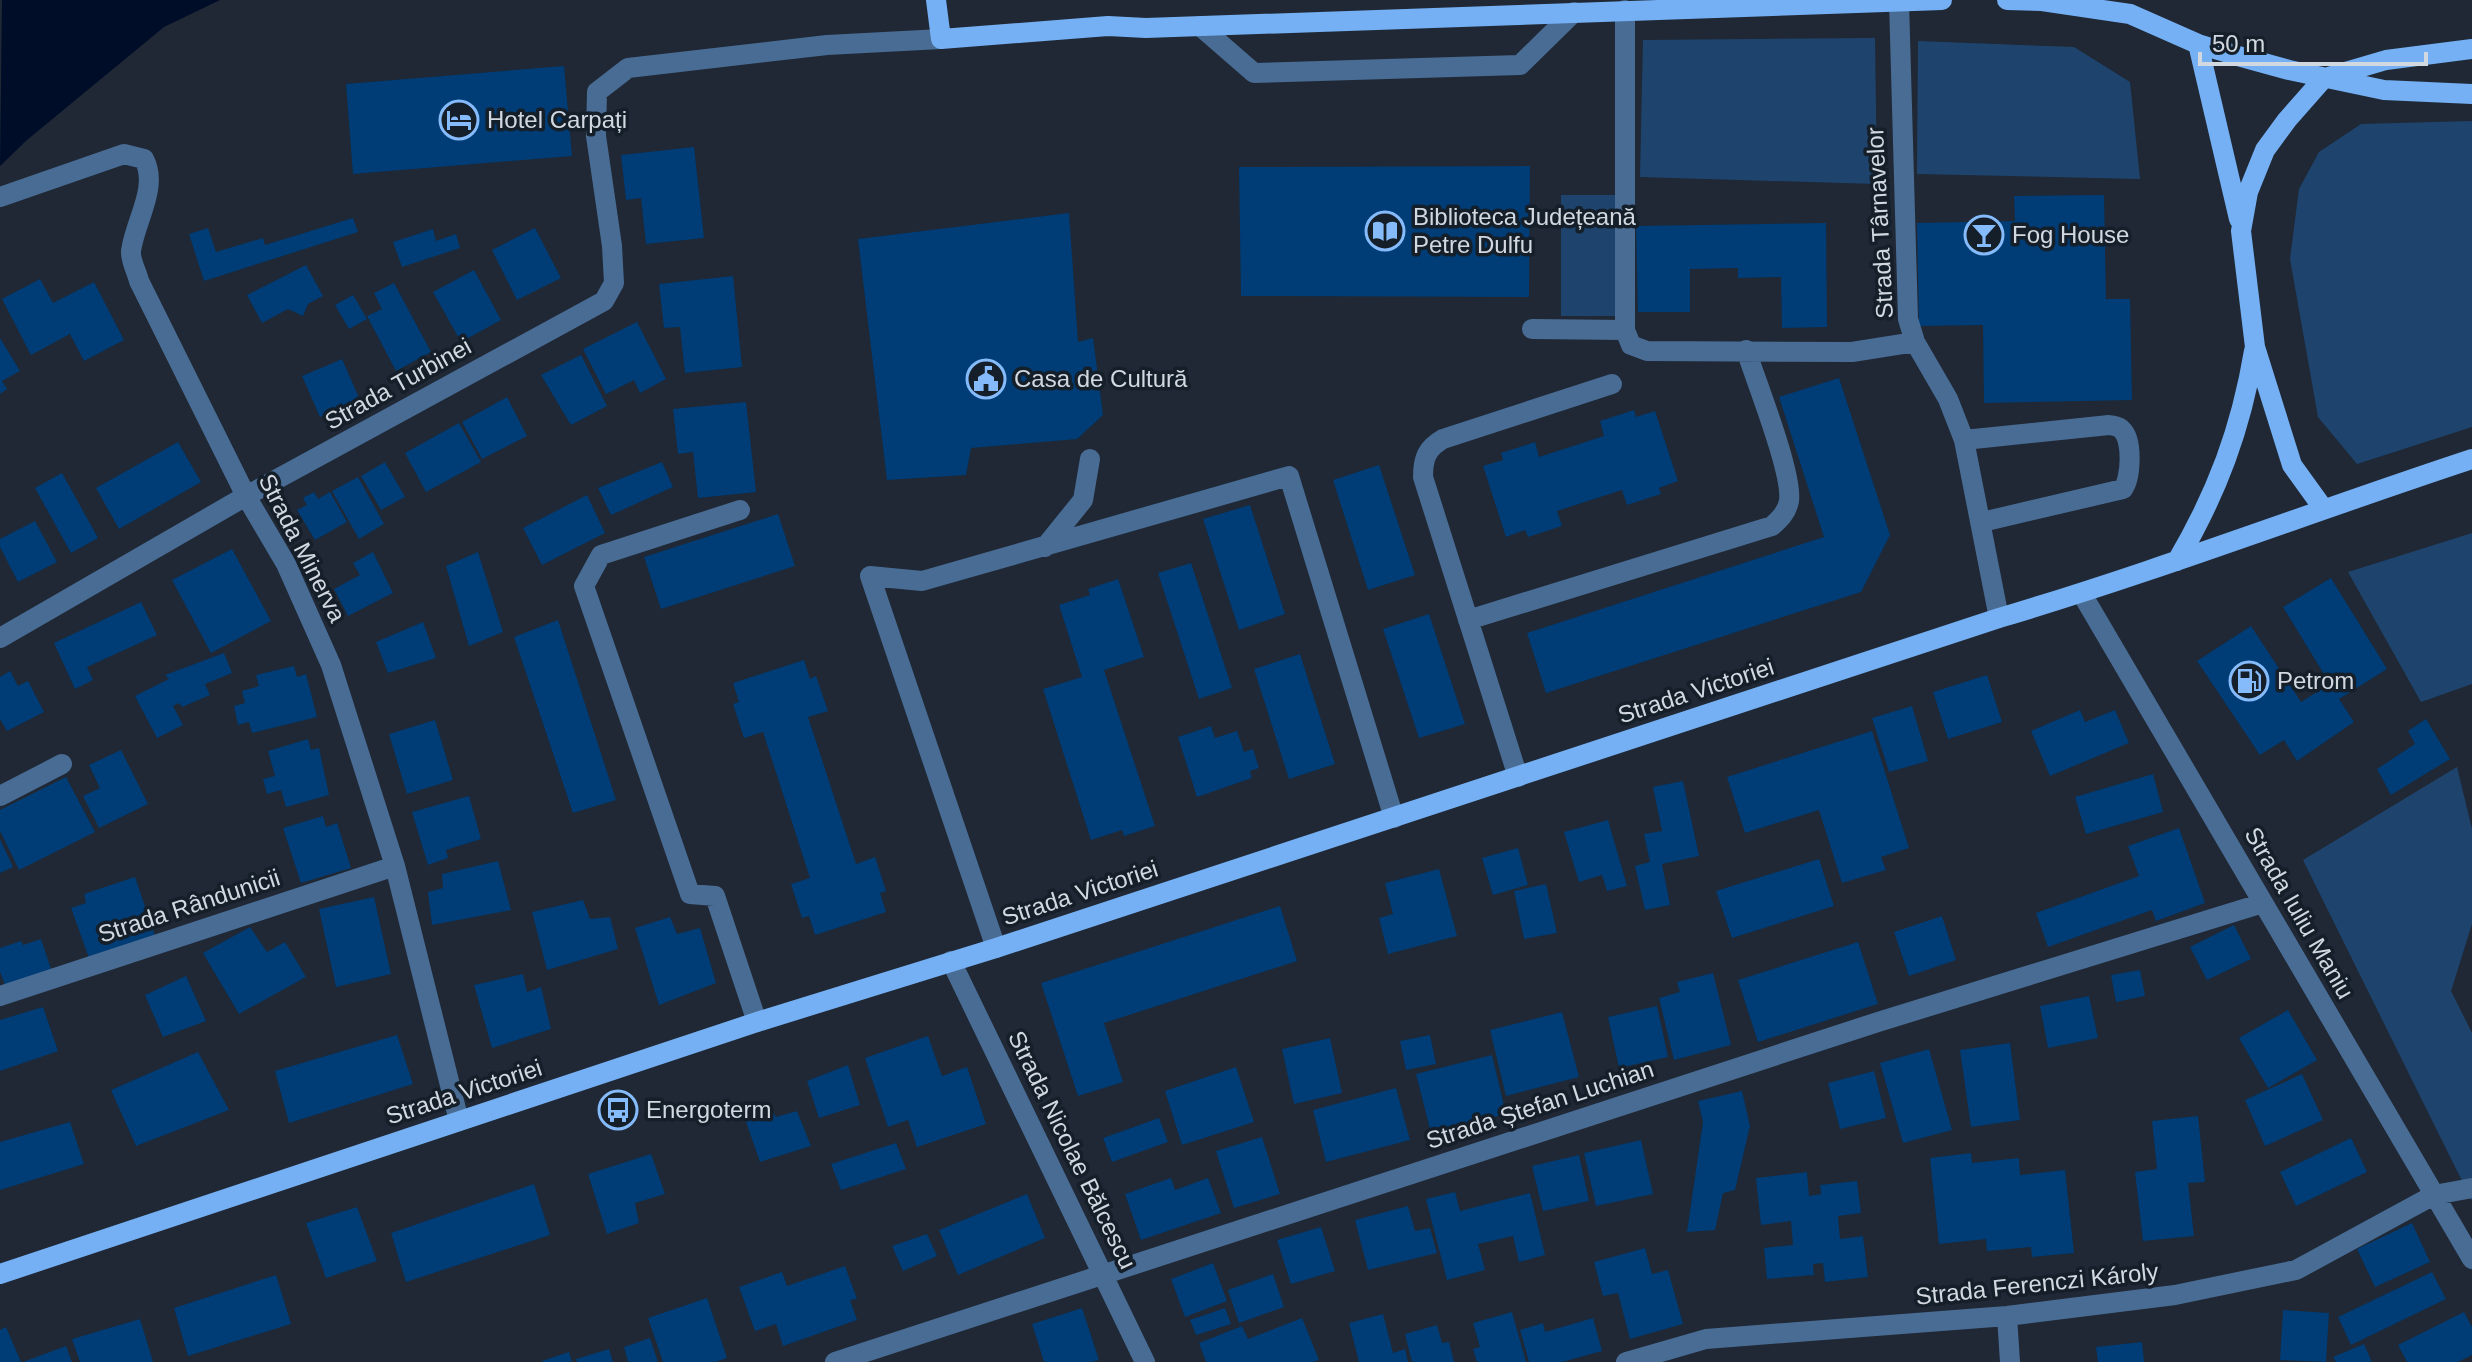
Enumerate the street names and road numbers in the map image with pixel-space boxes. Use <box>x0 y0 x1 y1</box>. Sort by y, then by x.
street label: Strada Târnavelor <box>1861 127 1898 319</box>
street label: Strada Turbinei <box>320 332 475 435</box>
street label: Strada Minerva <box>253 469 352 627</box>
street label: Strada Victoriei <box>1614 653 1777 728</box>
street label: Strada Iuliu Maniu <box>2239 822 2359 1003</box>
street label: Strada Victoriei <box>998 855 1161 930</box>
street label: Strada Rândunicii <box>95 863 283 948</box>
street label: Strada Nicolae Bălcescu <box>1003 1026 1142 1273</box>
street label: Strada Victoriei <box>382 1054 545 1129</box>
street label: Strada Ștefan Luchian <box>1423 1055 1657 1154</box>
street label: Strada Ferenczi Károly <box>1914 1257 2160 1310</box>

